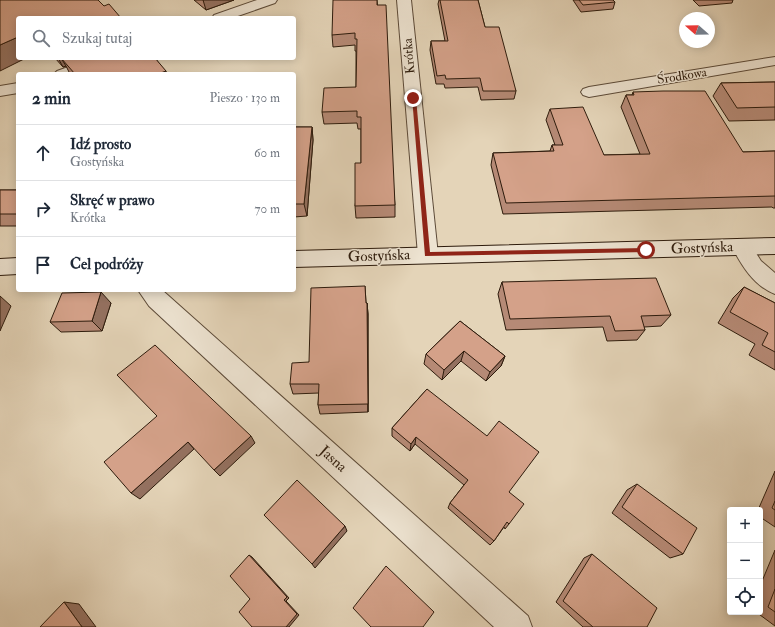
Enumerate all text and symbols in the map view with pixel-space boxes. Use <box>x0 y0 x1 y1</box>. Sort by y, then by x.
north arrow <box>679 12 715 48</box>
search box <box>16 16 296 60</box>
icon: search <box>30 27 52 49</box>
text: Szukaj tutaj <box>62 29 132 48</box>
street label: Krótka <box>399 37 419 75</box>
street label: Środkowa <box>656 63 709 88</box>
text: 2 min <box>32 88 71 109</box>
route end <box>404 89 422 107</box>
text: Pieszo · 130 m <box>209 90 280 106</box>
text: Idź prosto <box>70 135 131 154</box>
icon: ahead <box>32 142 54 164</box>
text: 60 m <box>254 145 280 161</box>
text: Gostyńska <box>70 154 124 170</box>
text: Skręć w prawo <box>70 191 154 210</box>
icon: right <box>32 198 54 220</box>
text: 70 m <box>255 201 280 217</box>
text: Krótka <box>70 210 106 226</box>
street label: Gostyńska <box>670 237 734 259</box>
route start <box>637 241 655 259</box>
street label: Gostyńska <box>347 245 411 267</box>
icon: arrive <box>32 254 54 276</box>
text: Cel podróży <box>70 255 143 274</box>
street label: Jasna <box>314 441 351 478</box>
map controls <box>727 507 763 615</box>
button: + <box>727 507 763 543</box>
button: − <box>727 543 763 579</box>
button: locate <box>727 579 763 615</box>

